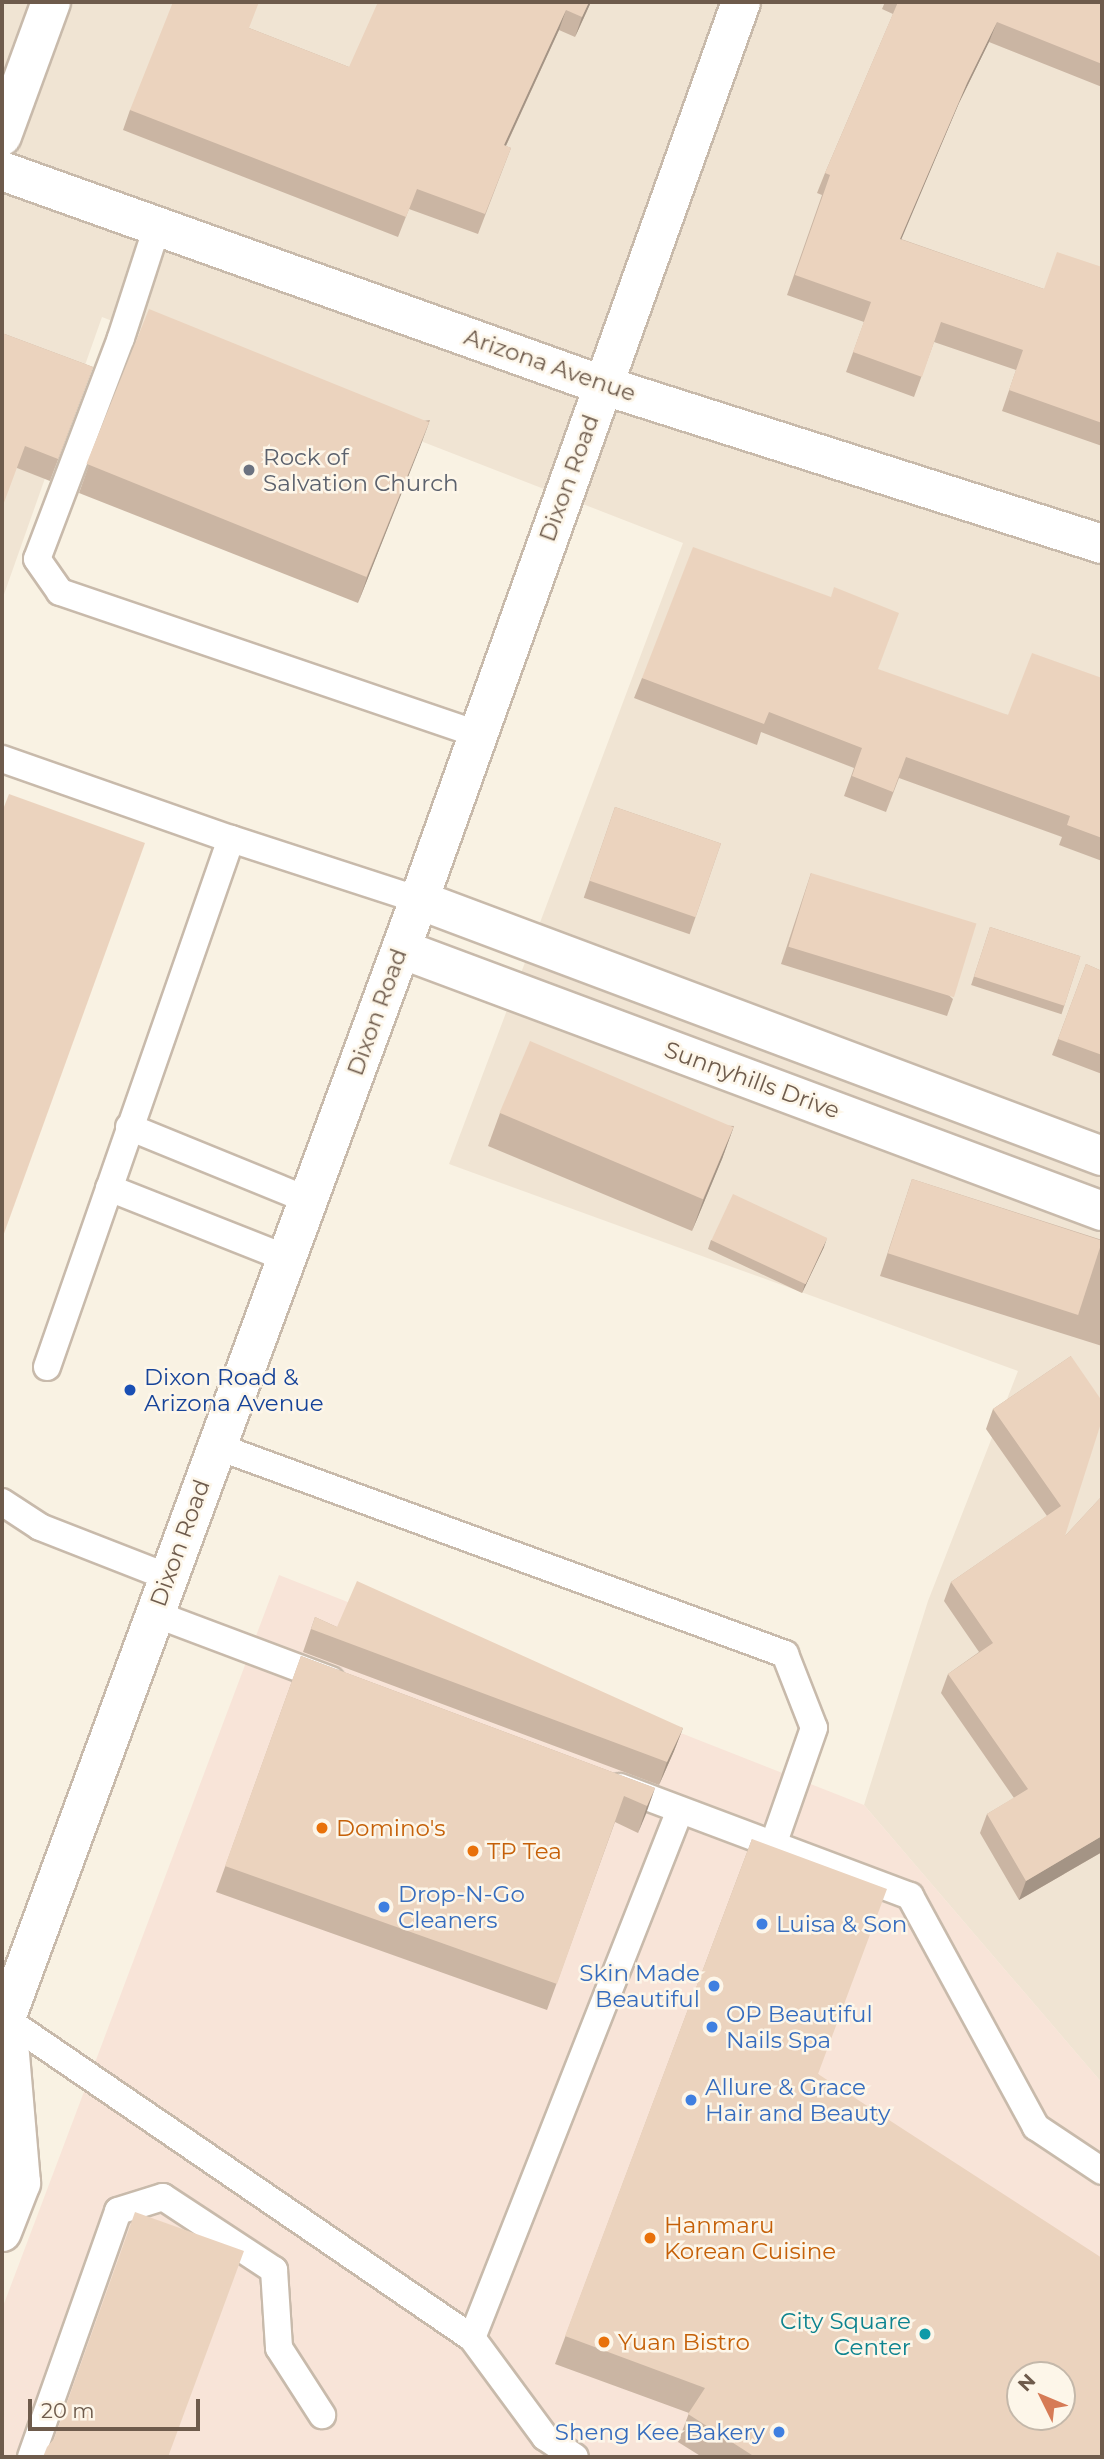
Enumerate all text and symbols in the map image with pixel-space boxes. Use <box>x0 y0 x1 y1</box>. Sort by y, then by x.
street label: Arizona Avenue <box>461 323 639 407</box>
street label: Dixon Road <box>533 411 605 545</box>
place label: Rock of Salvation Church <box>263 443 459 497</box>
marker: Rock of Salvation Church <box>241 462 257 478</box>
street label: Dixon Road <box>341 945 413 1079</box>
street label: Sunnyhills Drive <box>661 1036 843 1124</box>
place label: Dixon Road & Arizona Avenue <box>144 1363 324 1417</box>
marker: Dixon Road & Arizona Avenue <box>122 1382 138 1398</box>
street label: Dixon Road <box>144 1476 216 1610</box>
place label: Domino's <box>336 1814 446 1842</box>
marker: Domino's <box>314 1820 330 1836</box>
place label: TP Tea <box>487 1837 562 1865</box>
marker: TP Tea <box>465 1843 481 1859</box>
place label: Drop-N-Go Cleaners <box>398 1880 525 1934</box>
marker: Drop-N-Go Cleaners <box>376 1899 392 1915</box>
place label: Luisa & Son <box>776 1910 907 1938</box>
marker: Luisa & Son <box>754 1916 770 1932</box>
place label: Skin Made Beautiful <box>579 1959 700 2013</box>
marker: Skin Made Beautiful <box>706 1978 722 1994</box>
place label: OP Beautiful Nails Spa <box>726 2000 873 2054</box>
marker: OP Beautiful Nails Spa <box>704 2019 720 2035</box>
place label: Allure & Grace Hair and Beauty <box>705 2073 890 2127</box>
marker: Allure & Grace Hair and Beauty <box>683 2092 699 2108</box>
place label: Hanmaru Korean Cuisine <box>664 2211 836 2265</box>
marker: Hanmaru Korean Cuisine <box>642 2230 658 2246</box>
place label: City Square Center <box>780 2307 911 2361</box>
marker: City Square Center <box>917 2326 933 2342</box>
place label: Yuan Bistro <box>618 2328 750 2356</box>
marker: Yuan Bistro <box>596 2334 612 2350</box>
north arrow <box>1006 2361 1076 2431</box>
text: N <box>1013 2369 1040 2396</box>
scale bar <box>32 2386 203 2430</box>
text: 20 m <box>41 2398 95 2423</box>
place label: Sheng Kee Bakery <box>555 2418 765 2446</box>
marker: Sheng Kee Bakery <box>771 2424 787 2440</box>

